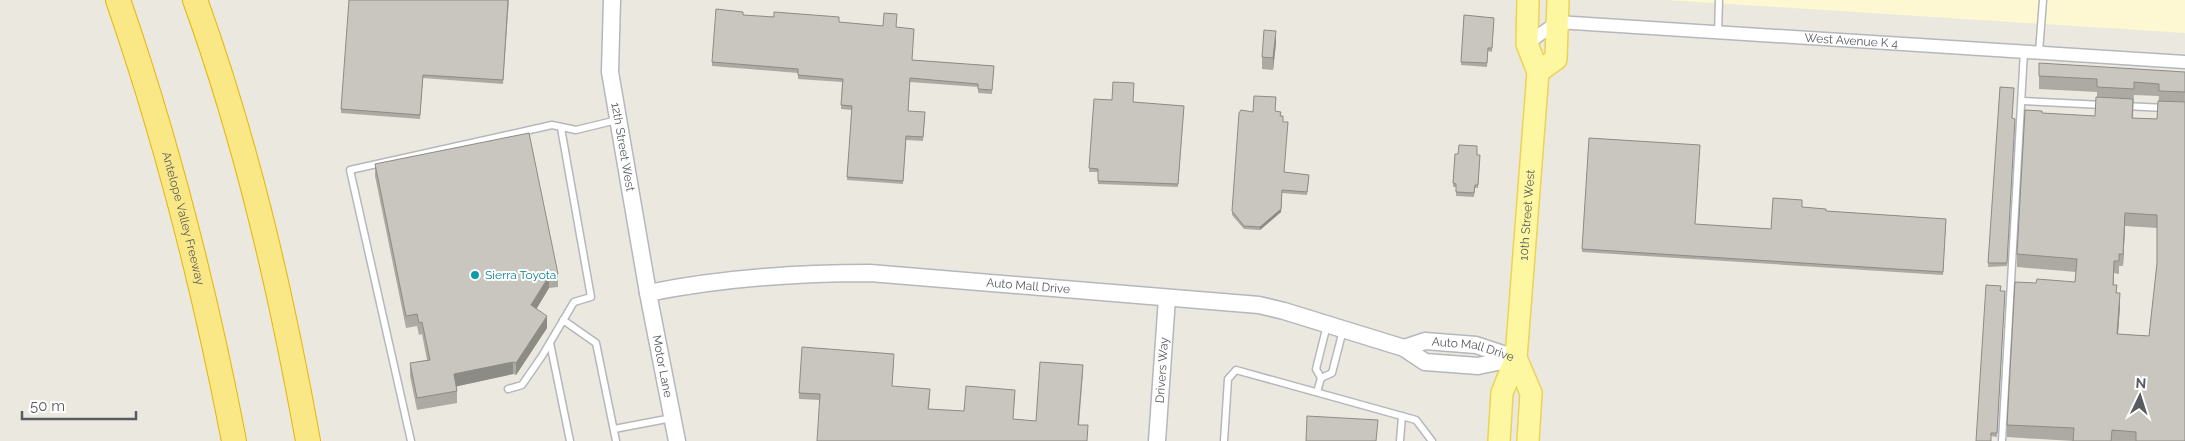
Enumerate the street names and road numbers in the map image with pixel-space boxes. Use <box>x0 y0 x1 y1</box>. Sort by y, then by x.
street label: West Avenue K 4 <box>1804 31 1899 51</box>
street label: 12th Street West <box>608 101 637 192</box>
street label: Antelope Valley Freeway <box>159 150 207 287</box>
street label: 10th Street West <box>1517 169 1537 261</box>
street label: Auto Mall Drive <box>986 276 1071 296</box>
street label: Motor Lane <box>649 334 675 399</box>
street label: Auto Mall Drive <box>1431 335 1516 364</box>
street label: Drivers Way <box>1153 336 1171 404</box>

